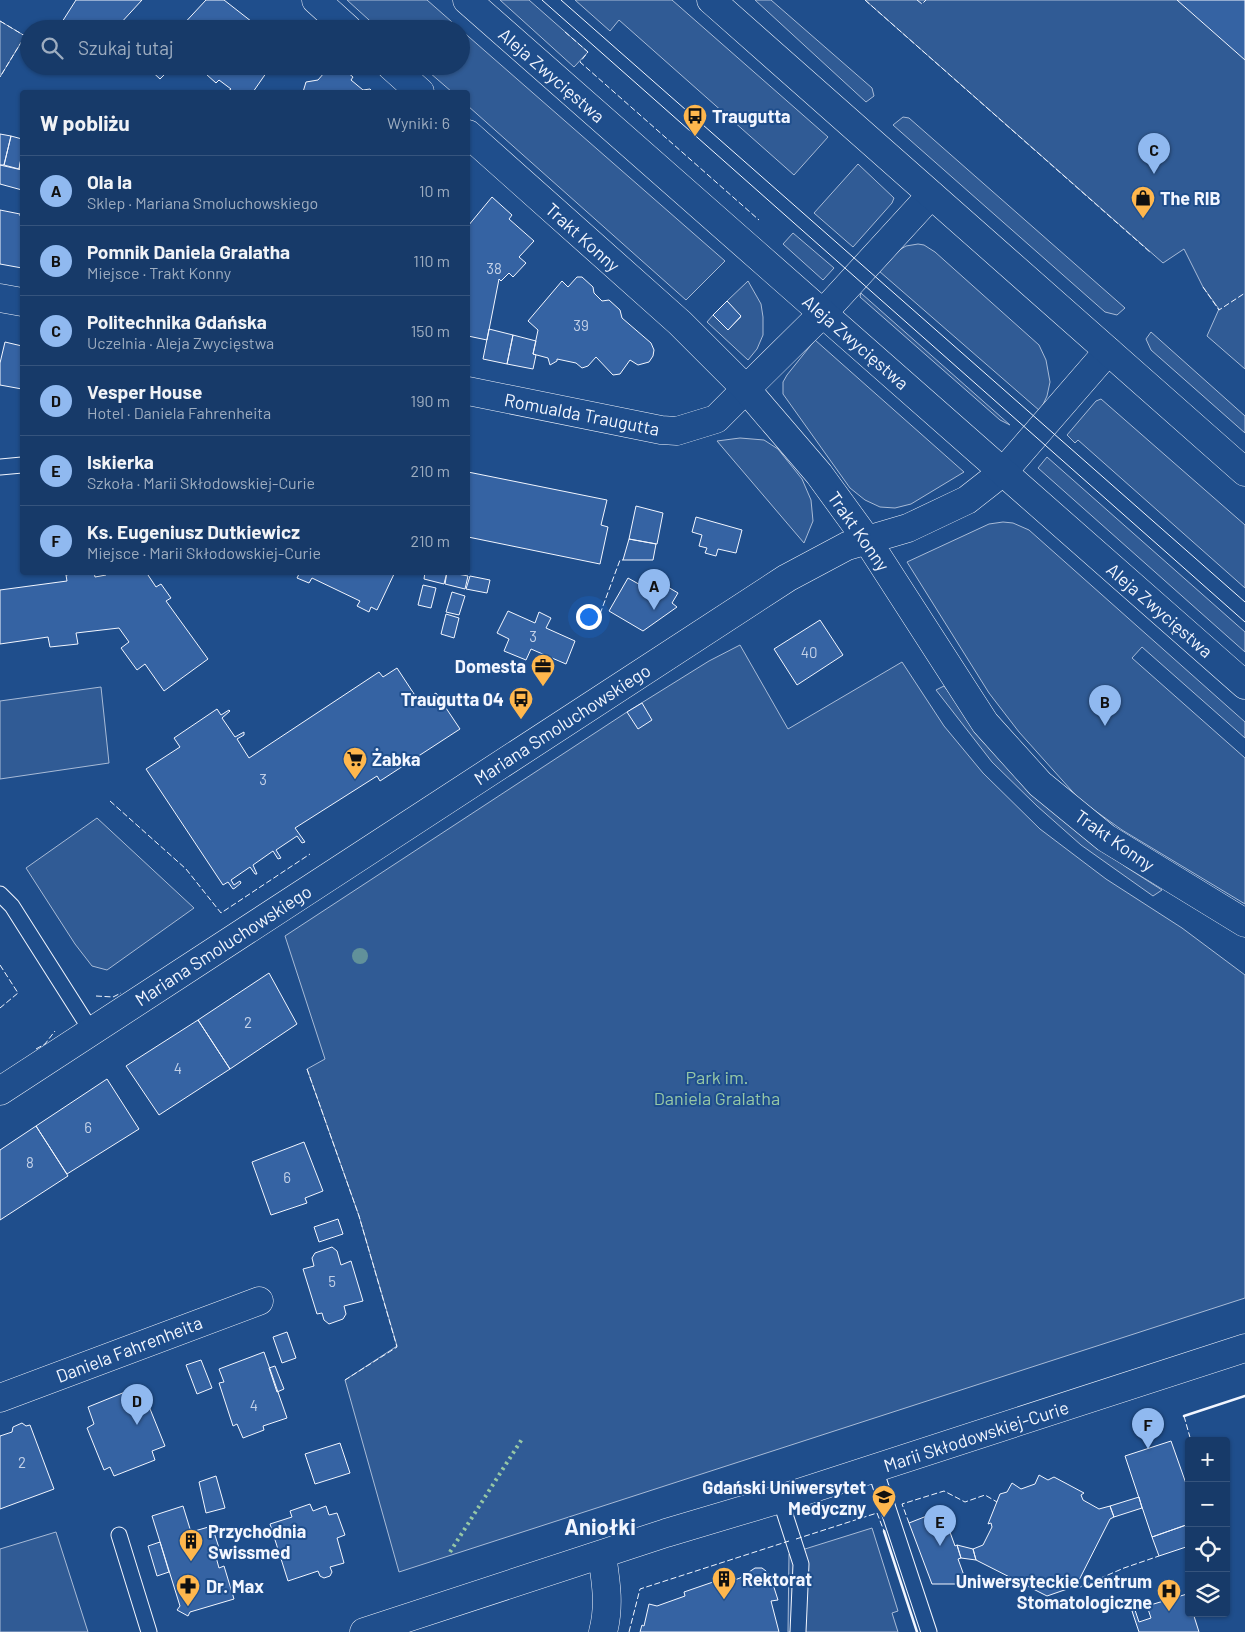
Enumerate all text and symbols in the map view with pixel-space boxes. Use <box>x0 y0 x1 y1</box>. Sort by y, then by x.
search box <box>20 20 470 75</box>
street label: Aleja Zwycięstwa <box>494 23 610 127</box>
icon: search <box>38 34 66 62</box>
text: Szukaj tutaj <box>78 36 174 59</box>
bus stop icon: Traugutta <box>682 103 708 137</box>
place label: Traugutta <box>712 105 791 127</box>
text: W pobliżu <box>40 110 130 135</box>
text: Wyniki: 6 <box>387 113 450 132</box>
pin: C <box>1138 133 1170 174</box>
text: Ola la <box>87 170 132 193</box>
text: A <box>51 181 61 200</box>
text: 10 m <box>419 181 450 200</box>
shop icon: The RIB <box>1130 185 1156 219</box>
place label: The RIB <box>1160 187 1221 209</box>
text: Sklep · Mariana Smoluchowskiego <box>87 193 318 212</box>
street label: Trakt Konny <box>541 198 625 276</box>
text: Pomnik Daniela Gralatha <box>87 240 290 263</box>
text: B <box>51 251 61 270</box>
text: 110 m <box>413 251 450 270</box>
house number: 38 <box>486 259 502 277</box>
text: Miejsce · Trakt Konny <box>87 263 231 282</box>
street label: Aleja Zwycięstwa <box>798 290 914 394</box>
text: Politechnika Gdańska <box>87 310 267 333</box>
house number: 39 <box>573 316 589 334</box>
text: C <box>51 321 61 340</box>
text: 150 m <box>411 321 450 340</box>
text: Uczelnia · Aleja Zwycięstwa <box>87 333 274 352</box>
text: Vesper House <box>87 380 202 403</box>
street label: Romualda Traugutta <box>503 388 661 440</box>
text: D <box>51 391 61 410</box>
text: 190 m <box>411 391 450 410</box>
text: Hotel · Daniela Fahrenheita <box>87 403 271 422</box>
text: Iskierka <box>87 450 154 473</box>
text: E <box>51 461 61 480</box>
text: 210 m <box>411 461 450 480</box>
text: Szkoła · Marii Skłodowskiej-Curie <box>87 473 315 492</box>
street label: Trakt Konny <box>824 487 894 575</box>
text: Ks. Eugeniusz Dutkiewicz <box>87 520 300 543</box>
text: F <box>52 531 60 550</box>
text: 210 m <box>411 531 450 550</box>
text: Miejsce · Marii Skłodowskiej-Curie <box>87 543 321 562</box>
street label: Aleja Zwycięstwa <box>1102 558 1218 662</box>
pin: A <box>638 569 670 610</box>
your location <box>576 604 602 630</box>
house number: 3 <box>529 627 537 645</box>
house number: 40 <box>801 643 817 661</box>
office icon: Domesta <box>530 653 556 687</box>
place label: Domesta <box>455 655 526 677</box>
street label: Mariana Smoluchowskiego <box>470 659 654 789</box>
pin: B <box>1089 685 1121 726</box>
bus stop icon: Traugutta 04 <box>508 686 534 720</box>
place label: Traugutta 04 <box>401 688 504 710</box>
supermarket icon: Żabka <box>342 746 368 780</box>
place label: Żabka <box>372 748 420 770</box>
house number: 3 <box>259 770 267 788</box>
street label: Trakt Konny <box>1071 805 1159 875</box>
street label: Mariana Smoluchowskiego <box>131 880 315 1010</box>
house number: 2 <box>244 1013 252 1031</box>
house number: 4 <box>174 1059 182 1077</box>
park label: Park im. Daniela Gralatha <box>654 1066 780 1109</box>
house number: 6 <box>84 1118 92 1136</box>
house number: 8 <box>26 1153 34 1171</box>
house number: 6 <box>283 1168 291 1186</box>
house number: 5 <box>328 1272 336 1290</box>
street label: Daniela Fahrenheita <box>53 1311 205 1387</box>
pin: D <box>121 1384 153 1425</box>
house number: 4 <box>250 1396 258 1414</box>
street label: Marii Skłodowskiej-Curie <box>881 1396 1071 1476</box>
pin: F <box>1132 1408 1164 1449</box>
map controls <box>1185 1437 1230 1617</box>
button: + <box>1185 1437 1230 1482</box>
house number: 2 <box>18 1453 26 1471</box>
place label: Gdański Uniwersytet Medyczny <box>702 1476 866 1519</box>
button: − <box>1185 1482 1230 1527</box>
school or university icon: Gdański Uniwersytet Medyczny <box>871 1484 897 1518</box>
pin: E <box>924 1505 956 1546</box>
district label: Aniołki <box>564 1513 636 1539</box>
place label: Przychodnia Swissmed <box>208 1520 306 1563</box>
button: locate <box>1185 1527 1230 1572</box>
building icon: Przychodnia Swissmed <box>178 1528 204 1562</box>
building icon: Rektorat <box>711 1566 737 1600</box>
place label: Rektorat <box>742 1568 812 1590</box>
place label: Uniwersyteckie Centrum Stomatologiczne <box>956 1570 1152 1613</box>
button: layers <box>1185 1572 1230 1617</box>
pharmacy icon: Dr. Max <box>175 1573 201 1607</box>
place label: Dr. Max <box>206 1575 264 1597</box>
hospital icon: Uniwersyteckie Centrum Stomatologiczne <box>1156 1578 1182 1612</box>

